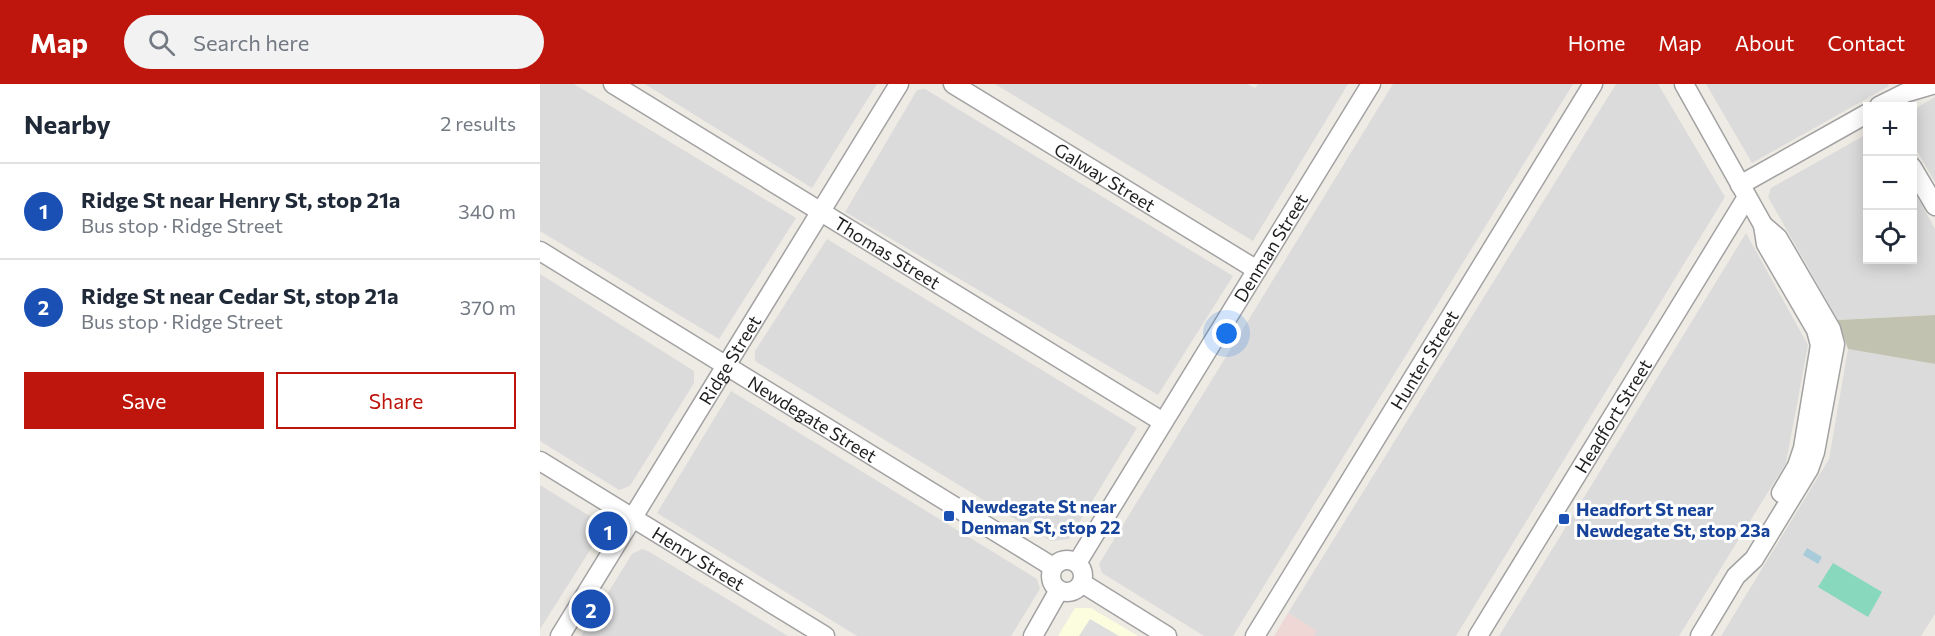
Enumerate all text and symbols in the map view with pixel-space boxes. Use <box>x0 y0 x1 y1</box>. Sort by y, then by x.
search box <box>124 15 544 69</box>
text: Map <box>30 25 88 59</box>
icon: search <box>145 26 178 59</box>
text: Search here <box>193 29 309 56</box>
text: Home <box>1568 30 1625 55</box>
text: Map <box>1658 30 1702 55</box>
text: About <box>1735 30 1794 55</box>
text: Contact <box>1827 30 1905 55</box>
map controls <box>1863 102 1917 264</box>
button: + <box>1863 102 1917 156</box>
text: Nearby <box>24 108 111 139</box>
text: 2 results <box>440 111 516 135</box>
street label: Galway Street <box>1050 138 1159 216</box>
button: − <box>1863 156 1917 210</box>
text: Ridge St near Henry St, stop 21a <box>81 186 400 213</box>
street label: Denman Street <box>1229 190 1312 306</box>
text: 1 <box>39 199 48 223</box>
text: 340 m <box>458 199 516 223</box>
button: locate <box>1863 210 1917 264</box>
street label: Thomas Street <box>830 212 944 293</box>
text: Bus stop · Ridge Street <box>81 213 283 237</box>
text: Ridge St near Cedar St, stop 21a <box>81 282 399 309</box>
text: 2 <box>38 295 49 319</box>
text: 370 m <box>460 295 516 319</box>
street label: Hunter Street <box>1386 306 1463 413</box>
text: Bus stop · Ridge Street <box>81 309 283 333</box>
street label: Ridge Street <box>694 311 765 409</box>
your location <box>1212 319 1241 348</box>
street label: Headfort Street <box>1570 355 1656 477</box>
street label: Newdegate Street <box>744 371 881 467</box>
button: Save <box>24 372 264 429</box>
button: Share <box>276 372 516 429</box>
place label: Newdegate St near Denman St, stop 22 <box>961 495 1120 538</box>
place label: Headfort St near Newdegate St, stop 23a <box>1576 498 1770 541</box>
pin: 1 <box>588 508 628 554</box>
marker: Newdegate St near Denman St, stop 22 <box>942 509 956 523</box>
marker: Headfort St near Newdegate St, stop 23a <box>1557 512 1571 526</box>
street label: Henry Street <box>648 522 749 595</box>
pin: 2 <box>572 586 610 632</box>

